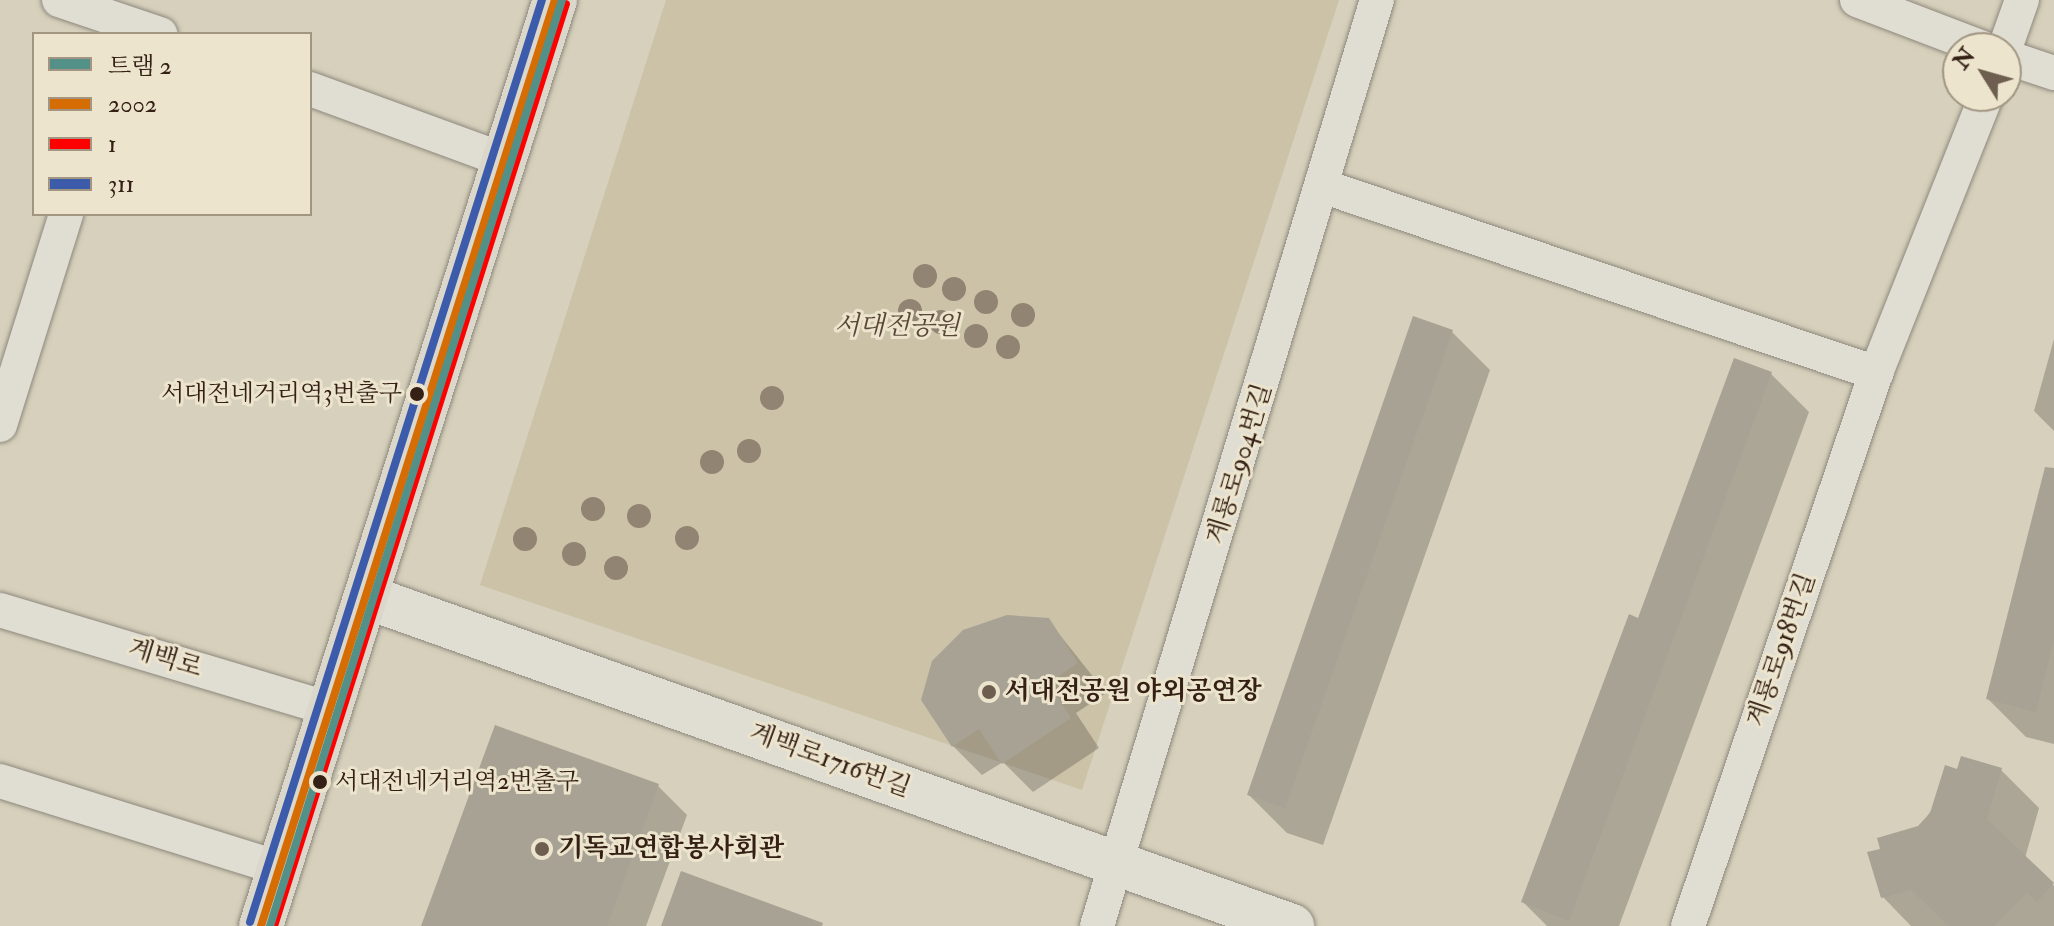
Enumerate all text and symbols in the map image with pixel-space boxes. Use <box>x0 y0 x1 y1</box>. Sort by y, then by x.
legend <box>32 32 312 216</box>
north arrow <box>1942 32 2022 112</box>
text: N <box>1947 42 1982 75</box>
text: 트램 2 <box>108 51 172 82</box>
text: 2002 <box>108 89 157 120</box>
text: 1 <box>108 129 117 160</box>
text: 311 <box>108 169 134 200</box>
park label: 서대전공원 <box>834 311 960 343</box>
place label: 서대전네거리역3번출구 <box>161 380 402 408</box>
street label: 계룡로904번길 <box>1201 380 1279 548</box>
marker: 서대전네거리역3번출구 <box>409 386 425 402</box>
street label: 계룡로918번길 <box>1741 569 1823 731</box>
street label: 계백로 <box>124 633 206 685</box>
place label: 서대전공원 야외공연장 <box>1005 676 1262 708</box>
marker: 서대전공원 야외공연장 <box>980 683 998 701</box>
street label: 계백로1716번길 <box>745 717 915 805</box>
place label: 서대전네거리역2번출구 <box>335 768 579 796</box>
marker: 서대전네거리역2번출구 <box>312 774 328 790</box>
place label: 기독교연합봉사회관 <box>558 833 784 865</box>
marker: 기독교연합봉사회관 <box>533 840 551 858</box>

